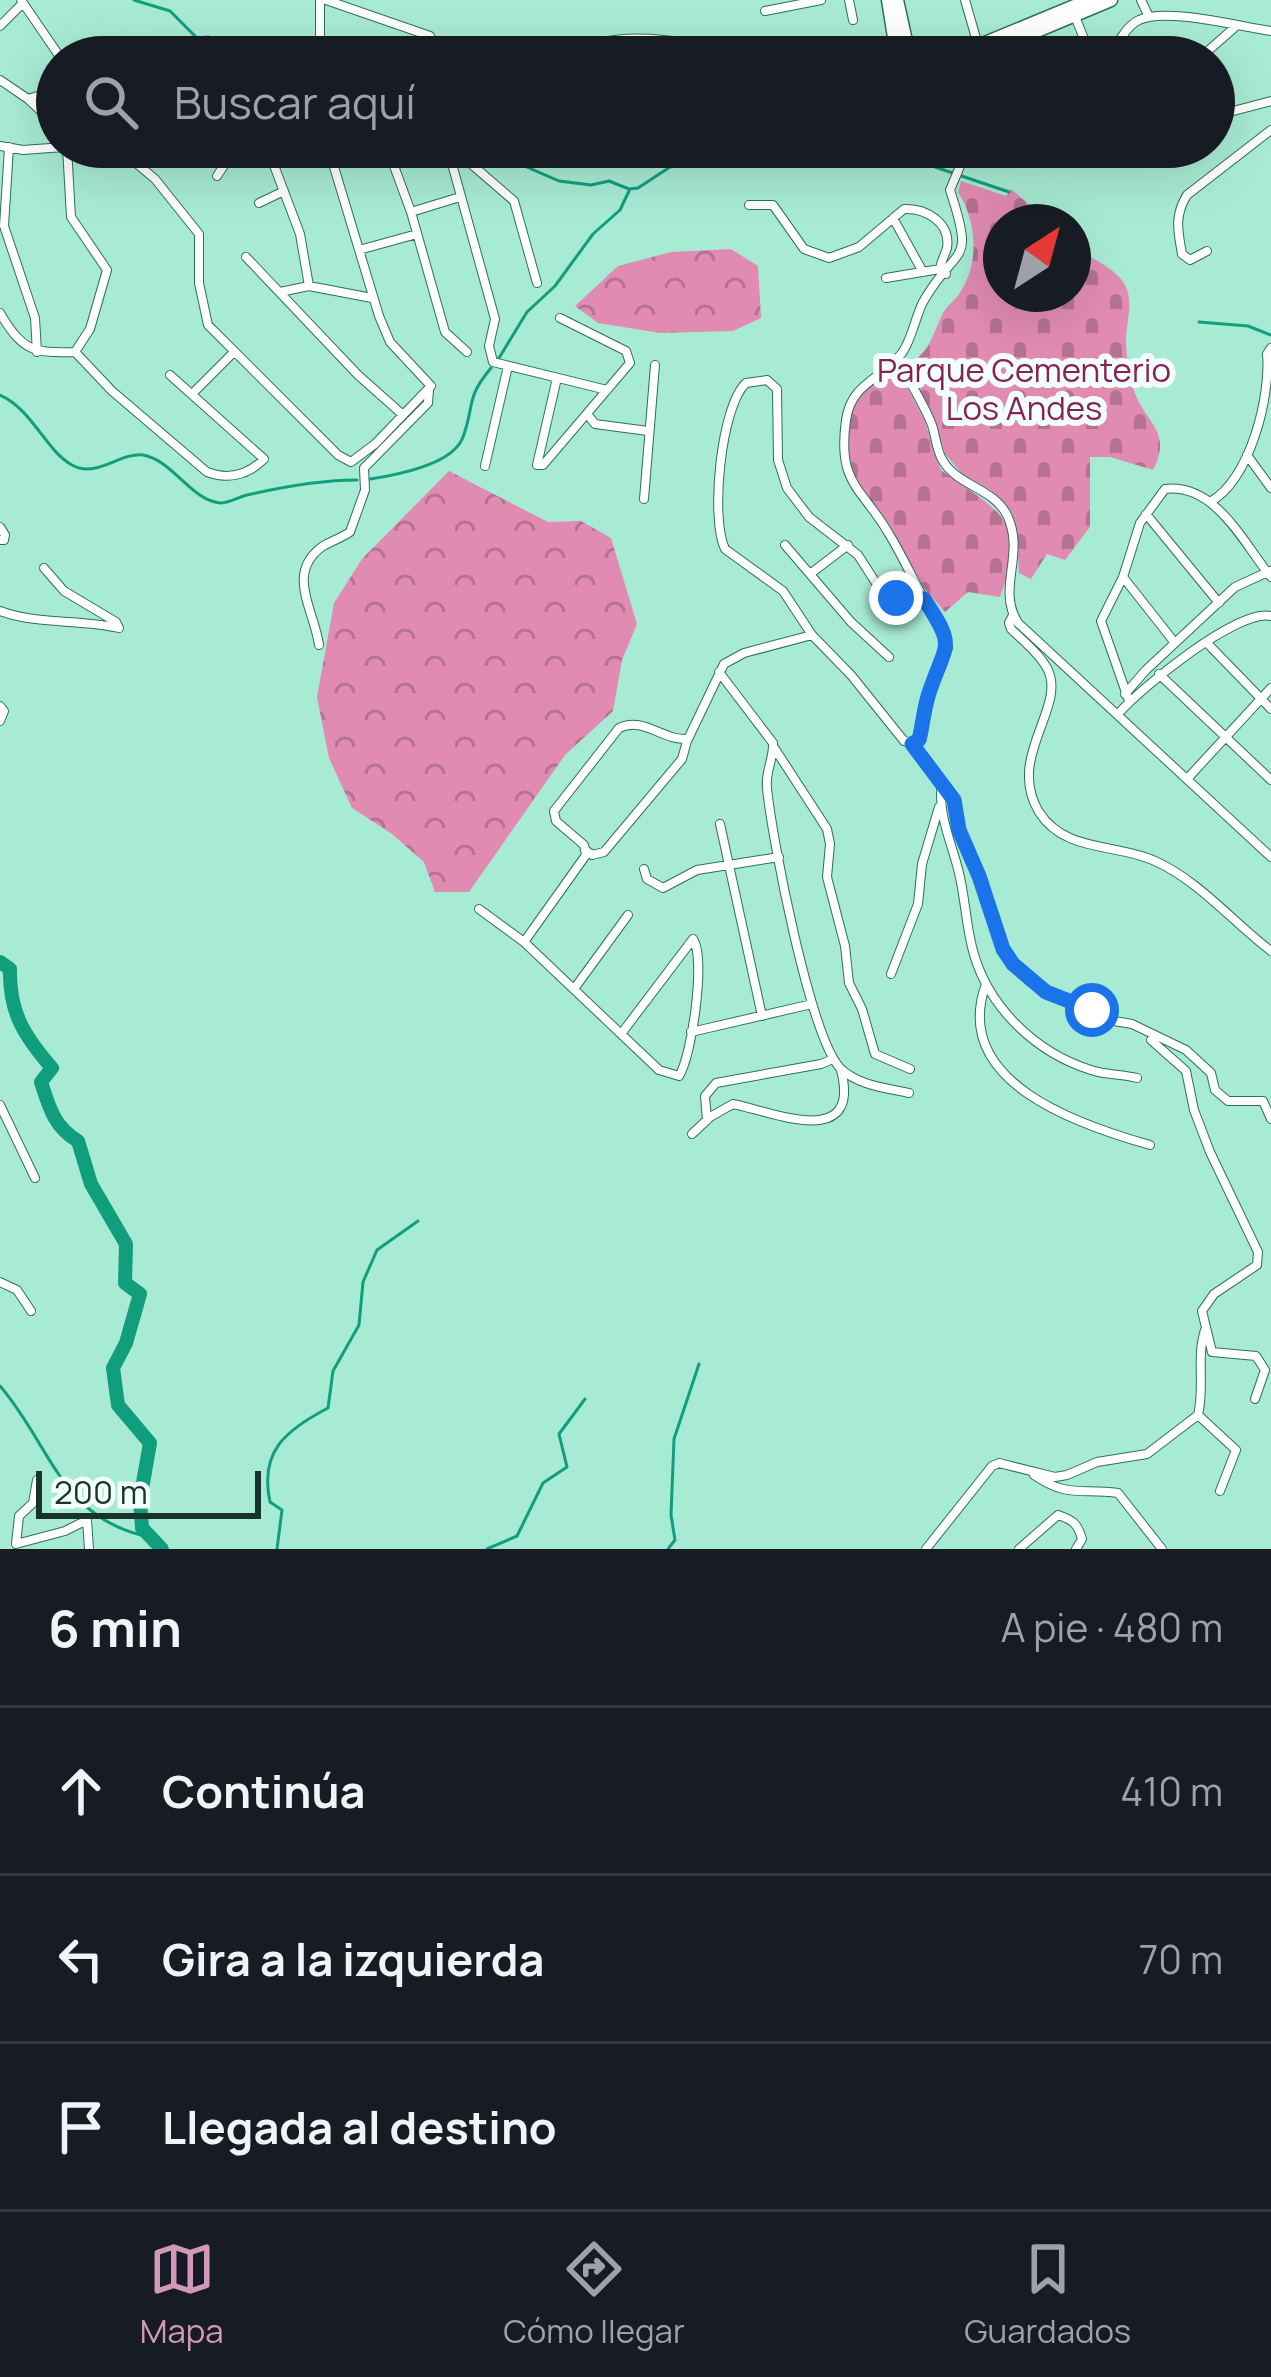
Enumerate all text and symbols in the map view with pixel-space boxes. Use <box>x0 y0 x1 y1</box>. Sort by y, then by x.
search box <box>36 36 1235 168</box>
icon: search <box>78 69 144 135</box>
text: Buscar aquí <box>174 71 416 133</box>
north arrow <box>983 204 1091 312</box>
park label: Parque Cementerio Los Andes <box>877 347 1171 430</box>
route end <box>869 571 923 625</box>
route start <box>1065 983 1119 1037</box>
scale bar <box>36 1465 261 1518</box>
text: 200 m <box>54 1469 148 1514</box>
text: 6 min <box>48 1593 182 1662</box>
text: A pie · 480 m <box>1001 1600 1223 1654</box>
icon: ahead <box>48 1758 114 1824</box>
text: Continúa <box>162 1760 366 1822</box>
text: 410 m <box>1120 1764 1223 1818</box>
icon: left <box>48 1926 114 1992</box>
text: Gira a la izquierda <box>162 1928 544 1990</box>
text: 70 m <box>1139 1932 1223 1986</box>
icon: arrive <box>48 2094 114 2160</box>
text: Llegada al destino <box>162 2096 557 2158</box>
tab: Mapa <box>140 2236 224 2353</box>
tab: Cómo llegar <box>503 2236 685 2353</box>
tab: Guardados <box>964 2236 1131 2353</box>

